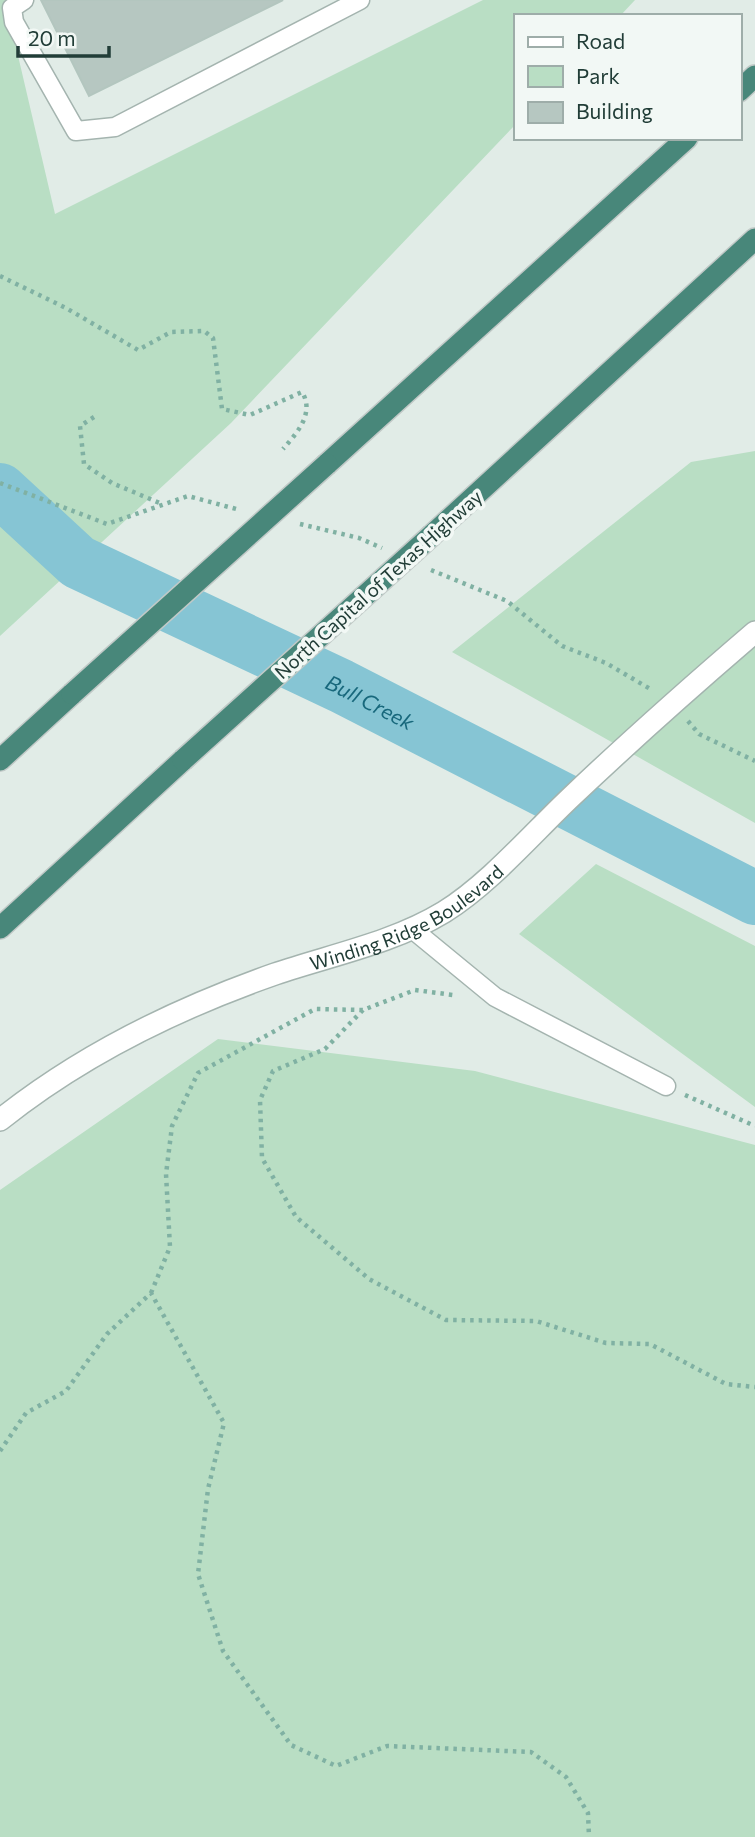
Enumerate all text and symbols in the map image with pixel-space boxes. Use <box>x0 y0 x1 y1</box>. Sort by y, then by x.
scale bar <box>18 14 108 58</box>
legend <box>514 14 741 140</box>
text: 20 m <box>28 25 76 50</box>
text: Road <box>576 28 625 53</box>
text: Park <box>576 63 620 88</box>
text: Building <box>576 98 653 123</box>
street label: North Capital of Texas Highway <box>270 485 486 683</box>
water label: Bull Creek <box>322 668 419 734</box>
street label: Winding Ridge Boulevard <box>307 859 507 974</box>

